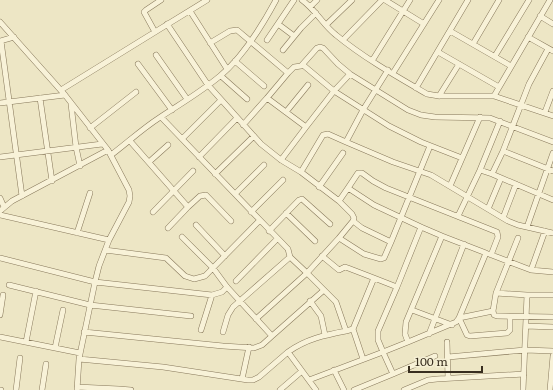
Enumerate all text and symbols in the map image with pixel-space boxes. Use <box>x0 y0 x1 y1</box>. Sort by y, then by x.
scale bar <box>409 348 482 374</box>
text: 100 m <box>415 352 448 370</box>

